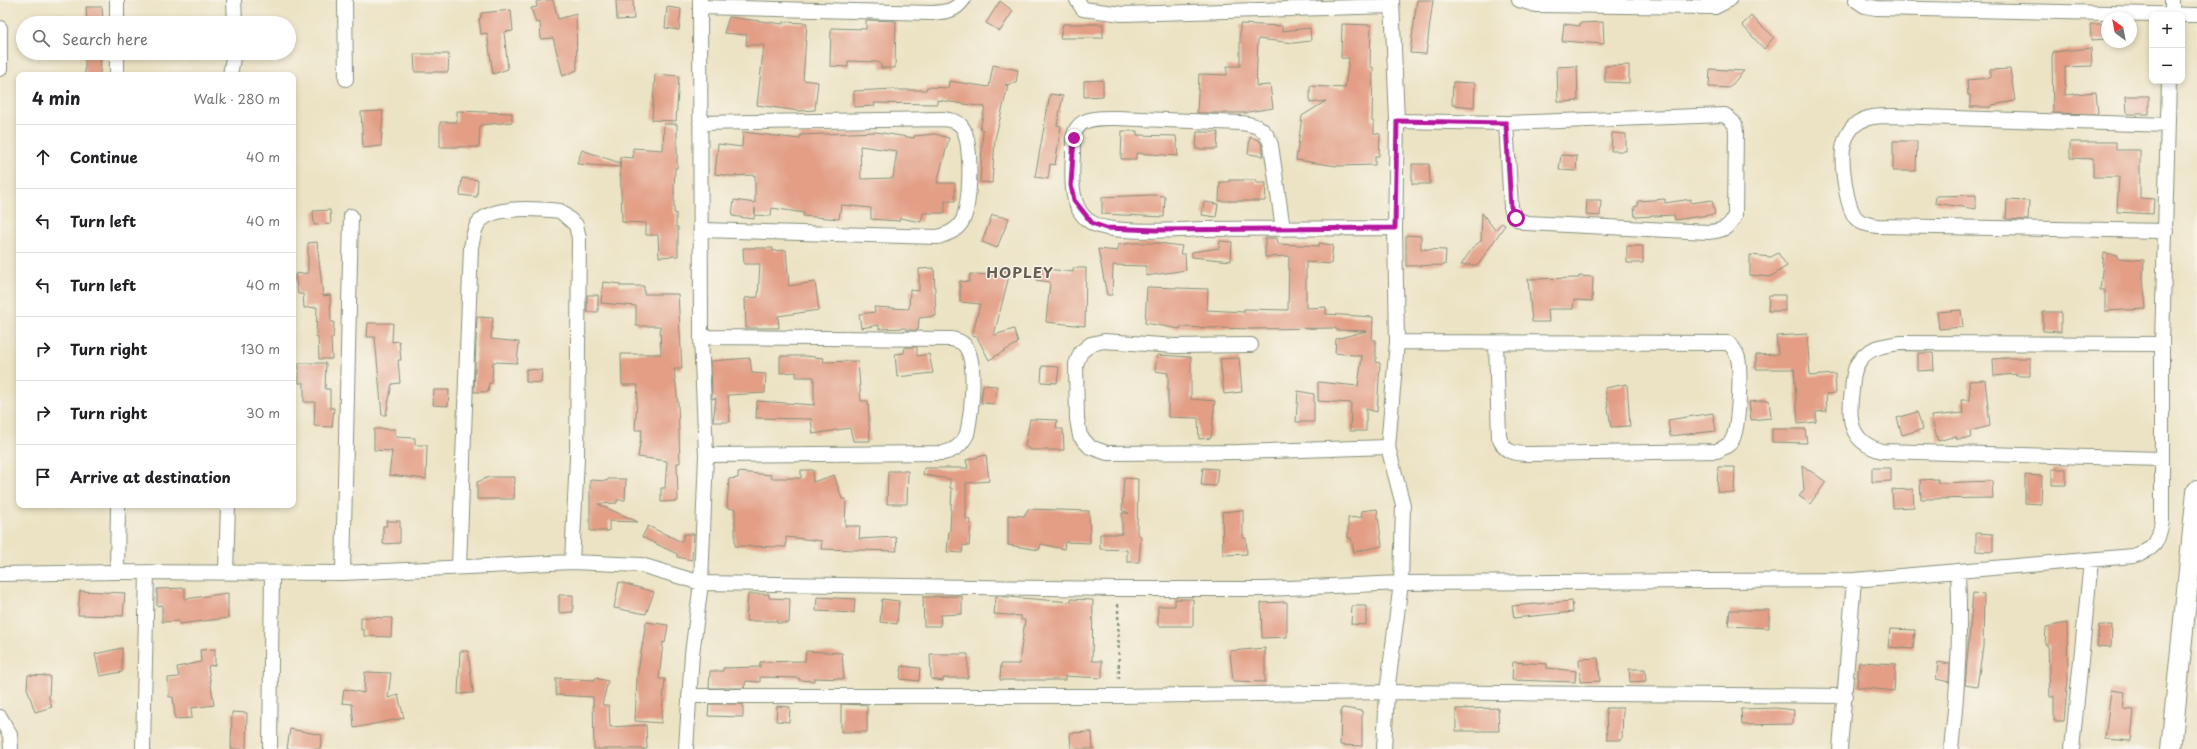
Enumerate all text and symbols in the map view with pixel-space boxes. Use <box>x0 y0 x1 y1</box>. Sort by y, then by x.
north arrow <box>2101 12 2137 48</box>
map controls <box>2149 12 2185 84</box>
button: + <box>2149 12 2185 48</box>
search box <box>16 16 296 60</box>
icon: search <box>30 27 52 49</box>
text: Search here <box>62 27 148 50</box>
button: − <box>2149 48 2185 84</box>
text: 4 min <box>32 85 80 111</box>
text: Walk · 280 m <box>193 89 280 108</box>
route end <box>1065 129 1083 147</box>
text: Continue <box>70 145 138 168</box>
icon: ahead <box>32 146 54 168</box>
text: 40 m <box>246 147 280 166</box>
text: Turn left <box>70 209 136 232</box>
route start <box>1507 209 1525 227</box>
icon: left <box>32 210 54 232</box>
text: 40 m <box>246 211 280 230</box>
district label: HOPLEY <box>986 260 1054 283</box>
text: Turn left <box>70 273 136 296</box>
icon: left <box>32 274 54 296</box>
text: 40 m <box>246 275 280 294</box>
text: Turn right <box>70 337 147 360</box>
icon: right <box>32 338 54 360</box>
text: 130 m <box>241 339 280 358</box>
text: Turn right <box>70 401 147 424</box>
icon: right <box>32 402 54 424</box>
text: 30 m <box>246 403 280 422</box>
text: Arrive at destination <box>70 465 231 488</box>
icon: arrive <box>32 466 54 488</box>

